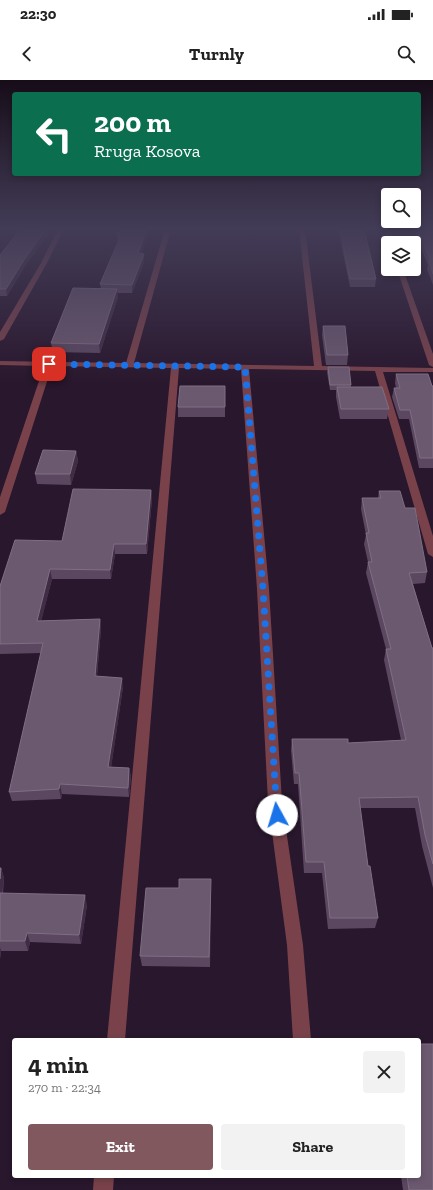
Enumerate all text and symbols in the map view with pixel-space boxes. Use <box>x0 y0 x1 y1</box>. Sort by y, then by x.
text: 22:30 <box>20 5 56 23</box>
icon: back <box>16 43 38 65</box>
text: Turnly <box>189 43 244 65</box>
icon: search <box>395 43 417 65</box>
text: 200 m <box>94 106 171 139</box>
icon: left <box>28 108 80 160</box>
text: Rruga Kosova <box>94 140 201 162</box>
map controls <box>381 188 421 276</box>
button: search <box>381 188 421 228</box>
button: layers <box>381 236 421 276</box>
pin <box>32 347 66 381</box>
icon: arrive <box>38 353 60 375</box>
position arrow <box>256 794 298 836</box>
text: 4 min <box>28 1050 89 1079</box>
button: close <box>363 1051 405 1093</box>
text: 270 m · 22:34 <box>28 1080 101 1095</box>
button: Exit <box>28 1124 213 1170</box>
button: Share <box>221 1124 405 1170</box>

